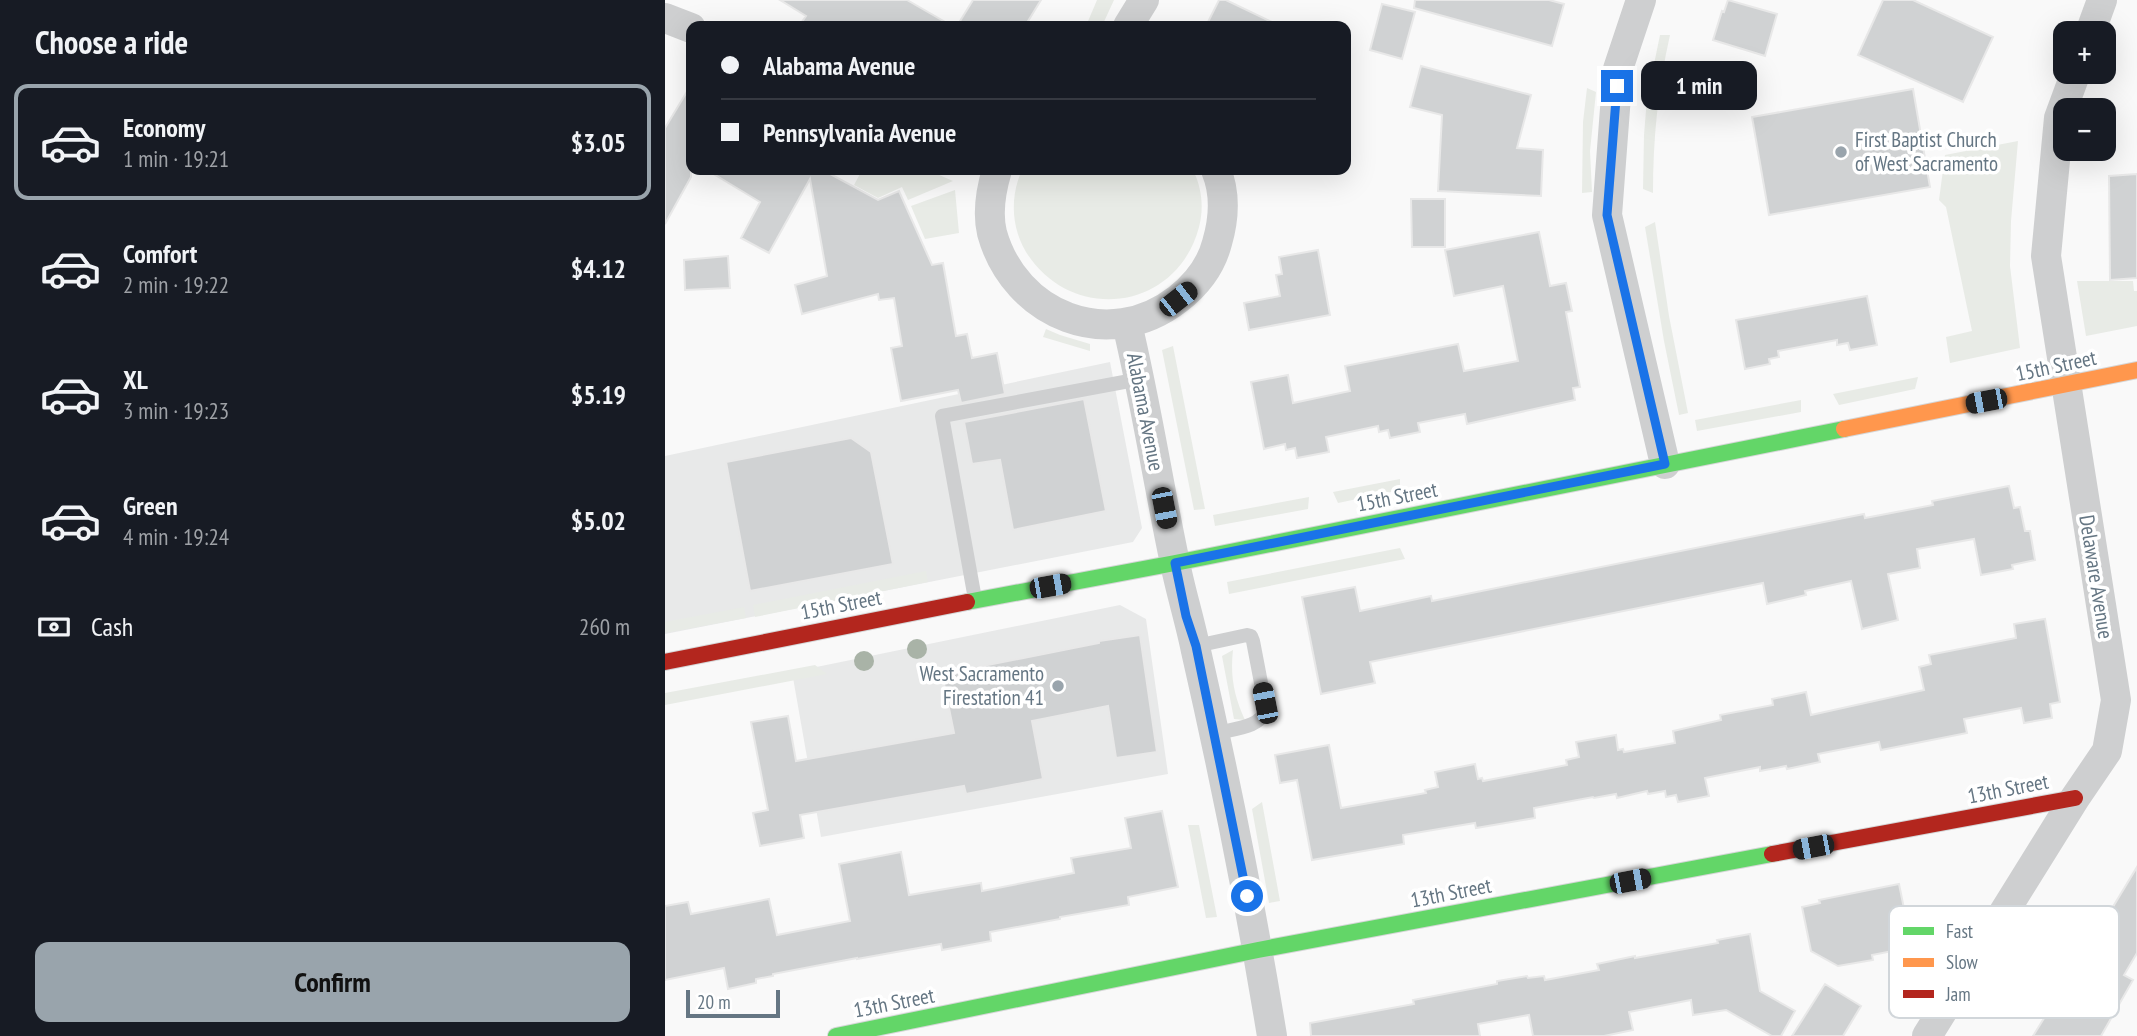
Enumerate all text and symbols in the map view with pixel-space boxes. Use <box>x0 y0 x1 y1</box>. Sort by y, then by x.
text: Choose a ride <box>35 21 188 63</box>
map controls <box>2053 21 2116 161</box>
button: + <box>2053 21 2116 84</box>
text: Alabama Avenue <box>763 49 915 82</box>
callout: 1 min <box>1641 62 1757 110</box>
route end <box>1601 70 1633 102</box>
text: 1 min <box>1676 71 1722 100</box>
button: − <box>2053 98 2116 161</box>
icon: car <box>39 111 102 174</box>
text: Economy <box>123 111 205 144</box>
text: Pennsylvania Avenue <box>763 116 956 149</box>
text: $3.05 <box>571 126 626 159</box>
place label: First Baptist Church of West Sacramento <box>1855 126 1998 177</box>
text: 1 min · 19:21 <box>123 144 229 173</box>
marker: First Baptist Church of West Sacramento <box>1833 144 1849 160</box>
icon: car <box>39 237 102 300</box>
text: Comfort <box>123 237 197 270</box>
text: $4.12 <box>571 252 626 285</box>
text: 2 min · 19:22 <box>123 270 229 299</box>
car <box>1155 278 1202 320</box>
street label: 15th Street <box>2013 344 2099 387</box>
street label: Alabama Avenue <box>1121 351 1170 473</box>
icon: car <box>39 363 102 426</box>
text: XL <box>123 363 148 396</box>
text: $5.19 <box>571 378 626 411</box>
car <box>1964 387 2009 415</box>
text: 3 min · 19:23 <box>123 396 229 425</box>
street label: 15th Street <box>1354 475 1440 518</box>
car <box>1150 485 1179 531</box>
icon: car <box>39 489 102 552</box>
text: Green <box>123 489 178 522</box>
text: $5.02 <box>571 504 626 537</box>
street label: Delaware Avenue <box>2073 513 2120 641</box>
text: 4 min · 19:24 <box>123 522 229 551</box>
car <box>1028 572 1073 600</box>
street label: 15th Street <box>798 583 884 626</box>
icon: cash <box>35 608 73 646</box>
text: Cash <box>91 610 133 643</box>
text: 260 m <box>579 612 630 641</box>
place label: West Sacramento Firestation 41 <box>919 660 1044 711</box>
marker: West Sacramento Firestation 41 <box>1050 678 1066 694</box>
car <box>1251 680 1280 726</box>
street label: 13th Street <box>1965 767 2051 810</box>
car <box>1791 833 1836 861</box>
car <box>1608 867 1653 895</box>
street label: 13th Street <box>1408 871 1494 914</box>
route start <box>1231 880 1263 912</box>
legend <box>1889 906 2119 1018</box>
text: Fast <box>1946 919 1974 943</box>
button: Confirm <box>35 942 630 1022</box>
text: Slow <box>1946 950 1979 974</box>
street label: 13th Street <box>851 981 937 1024</box>
text: Jam <box>1945 982 1971 1006</box>
scale bar <box>686 987 781 1019</box>
text: 20 m <box>697 990 731 1014</box>

